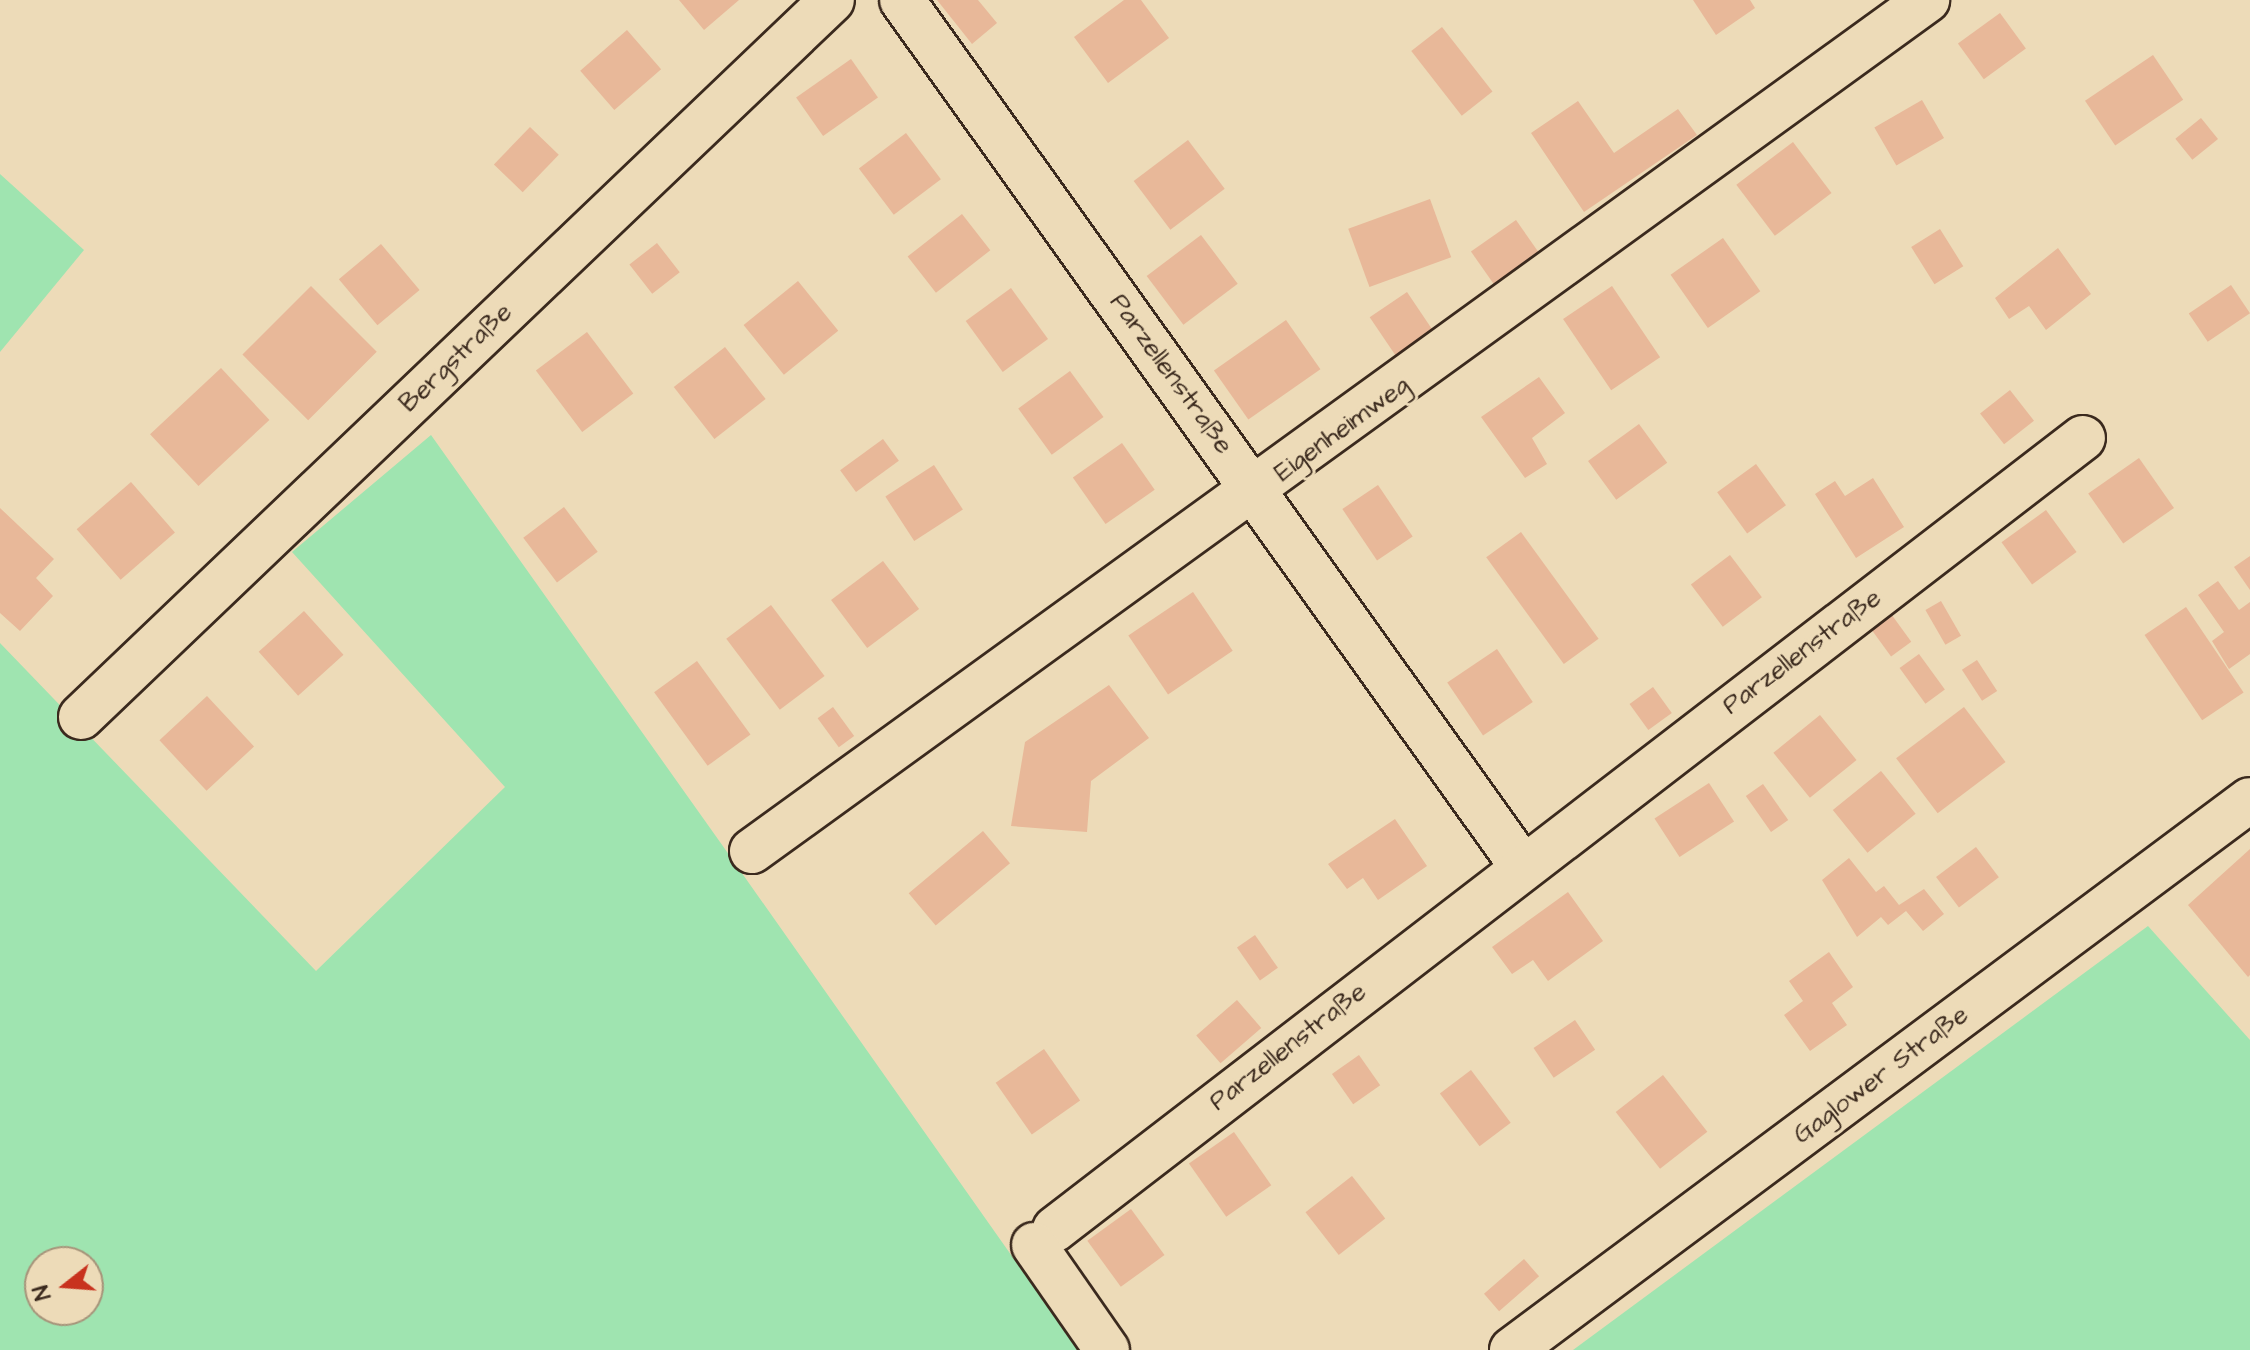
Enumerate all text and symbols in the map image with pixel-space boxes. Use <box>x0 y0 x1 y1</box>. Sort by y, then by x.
street label: Parzellenstraße <box>1103 288 1239 460</box>
street label: Bergstraße <box>393 297 519 419</box>
street label: Eigenheimweg <box>1268 370 1416 488</box>
street label: Parzellenstraße <box>1717 582 1887 722</box>
street label: Parzellenstraße <box>1204 976 1372 1118</box>
street label: Gaglower Straße <box>1788 999 1974 1151</box>
north arrow <box>24 1246 104 1326</box>
text: N <box>26 1281 59 1304</box>

